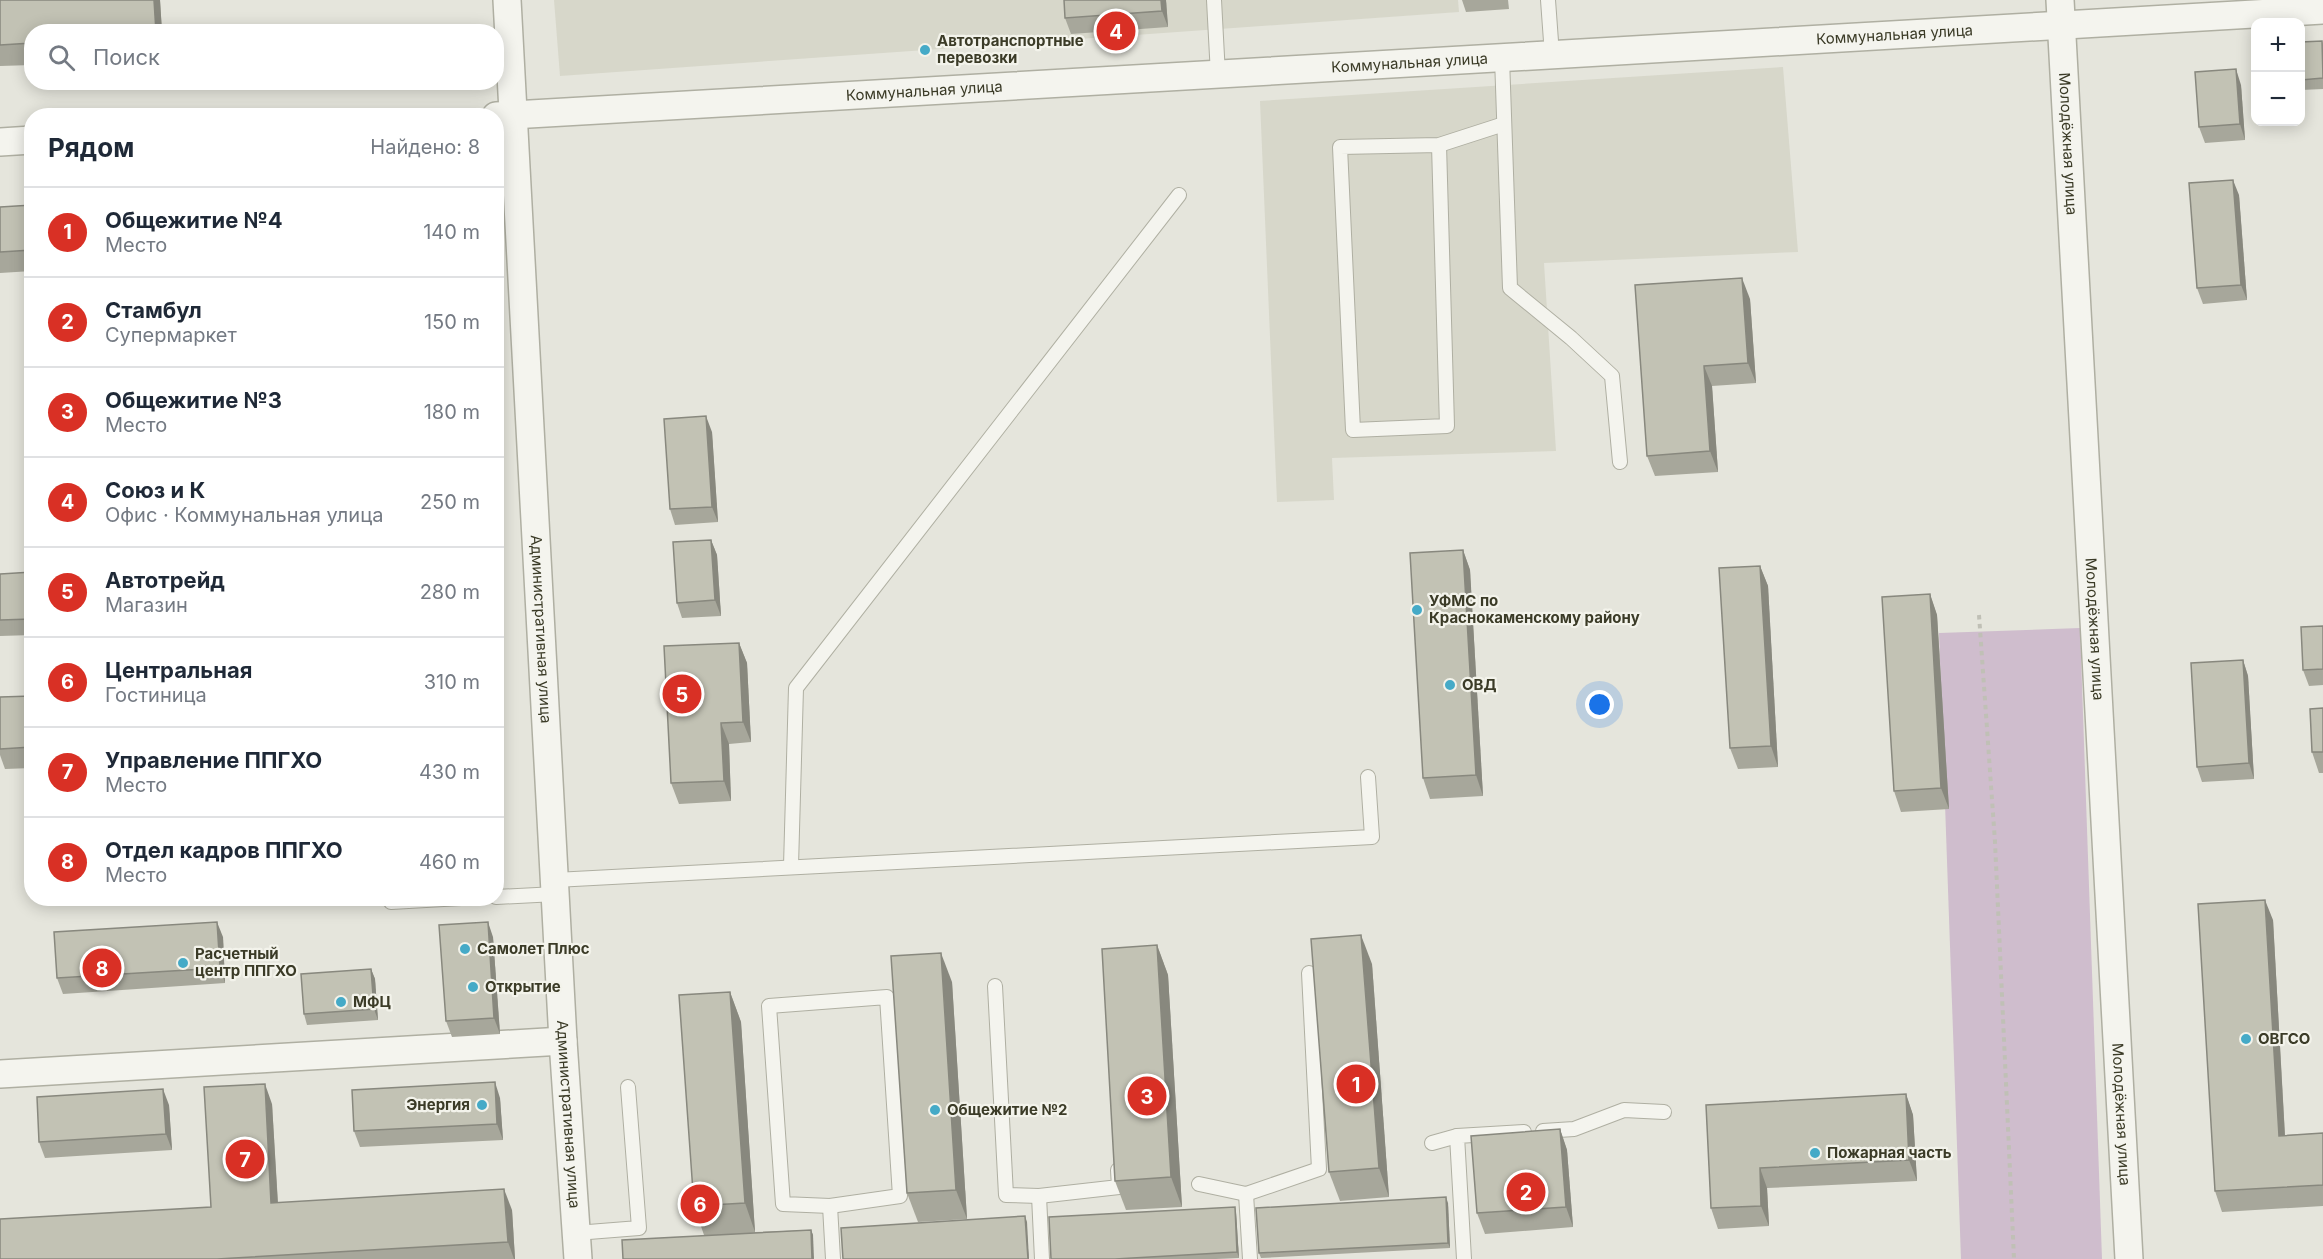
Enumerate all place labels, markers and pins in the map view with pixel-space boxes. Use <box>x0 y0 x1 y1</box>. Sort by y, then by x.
pin: 4 <box>1096 9 1136 54</box>
place label: Автотранспортные перевозки <box>937 31 1084 67</box>
marker: Автотранспортные перевозки <box>918 43 932 57</box>
place label: УФМС по Краснокаменскому району <box>1429 591 1640 627</box>
marker: УФМС по Краснокаменскому району <box>1410 603 1424 617</box>
pin: 5 <box>662 672 702 716</box>
place label: ОВД <box>1462 675 1497 694</box>
marker: ОВД <box>1443 678 1457 692</box>
place label: Самолет Плюс <box>477 939 590 958</box>
marker: Самолет Плюс <box>458 942 472 956</box>
place label: Расчетный центр ППГХО <box>195 944 297 980</box>
pin: 8 <box>82 946 122 990</box>
marker: Расчетный центр ППГХО <box>176 956 190 970</box>
place label: Открытие <box>485 977 561 996</box>
marker: Открытие <box>466 980 480 994</box>
place label: МФЦ <box>353 992 392 1011</box>
marker: МФЦ <box>334 995 348 1009</box>
place label: ОВГСО <box>2258 1029 2310 1048</box>
marker: ОВГСО <box>2239 1032 2253 1046</box>
pin: 1 <box>1336 1062 1376 1106</box>
pin: 3 <box>1128 1074 1166 1118</box>
place label: Энергия <box>406 1095 470 1114</box>
marker: Энергия <box>475 1098 489 1112</box>
place label: Общежитие №2 <box>947 1100 1067 1119</box>
marker: Общежитие №2 <box>928 1103 942 1117</box>
pin: 7 <box>226 1136 264 1182</box>
place label: Пожарная часть <box>1827 1143 1952 1162</box>
marker: Пожарная часть <box>1808 1146 1822 1160</box>
pin: 2 <box>1506 1170 1546 1214</box>
pin: 6 <box>680 1182 720 1226</box>

